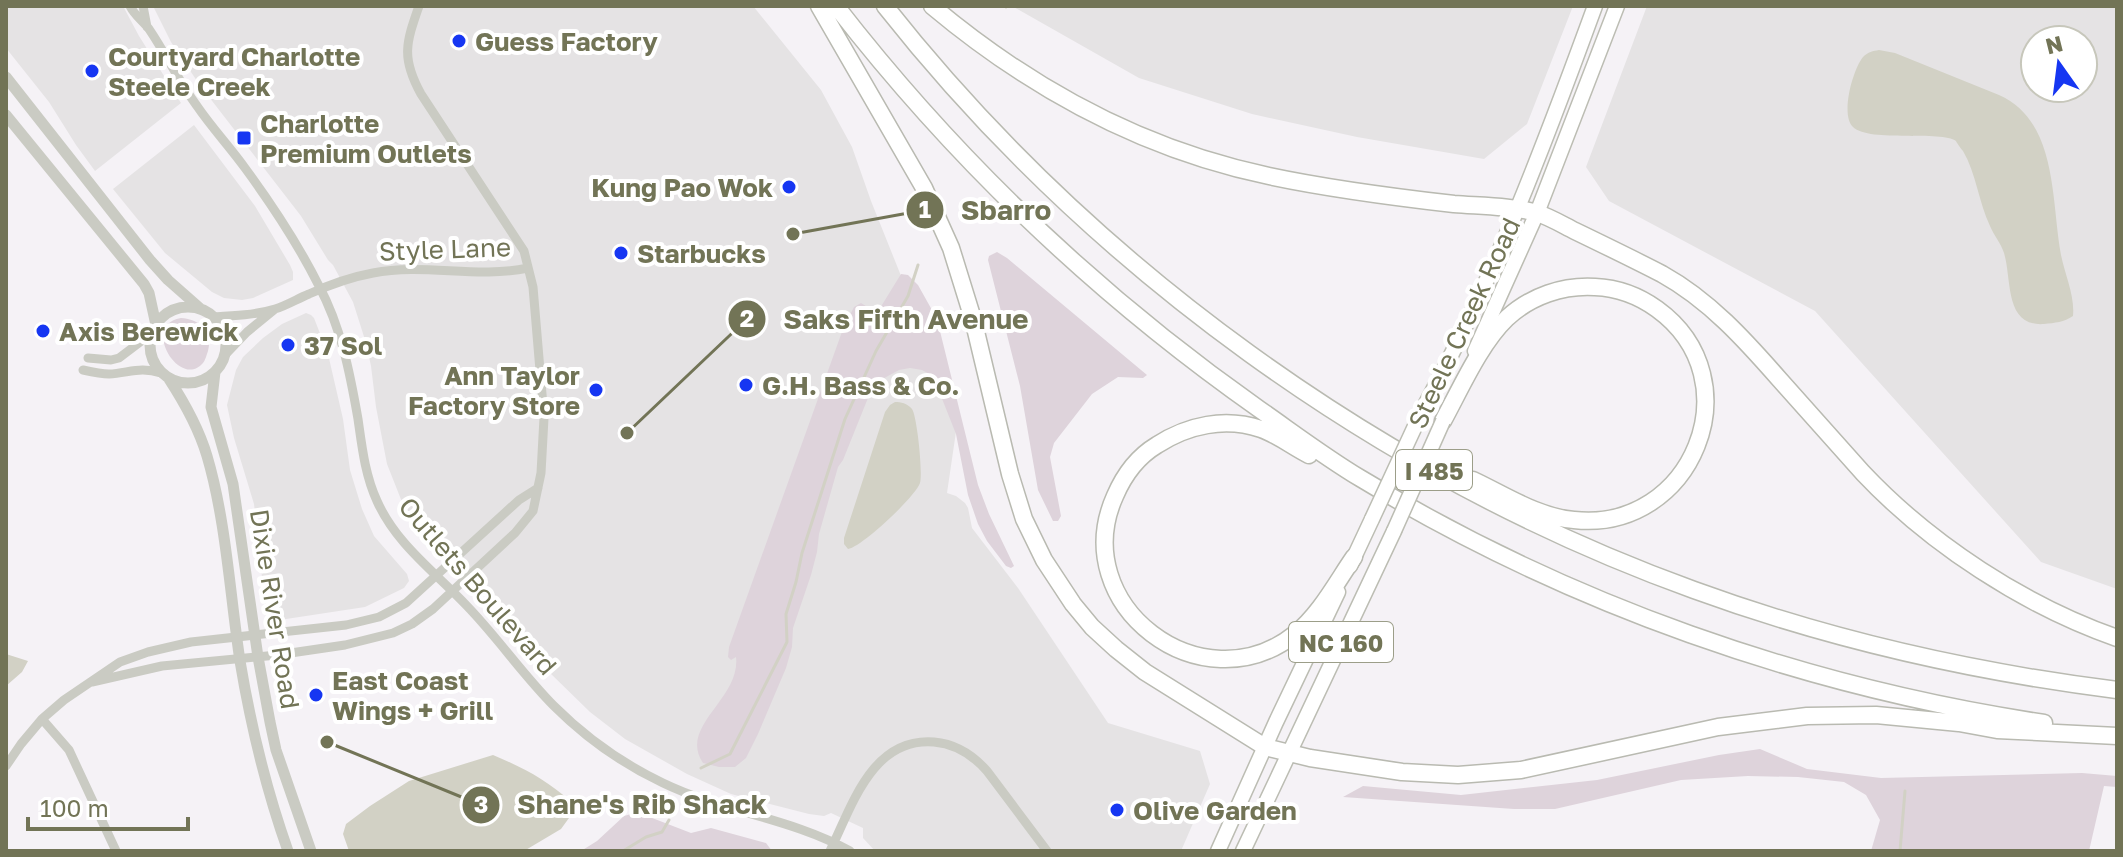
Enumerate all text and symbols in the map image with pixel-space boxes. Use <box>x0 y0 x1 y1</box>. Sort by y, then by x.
north arrow <box>2019 24 2099 104</box>
place label: Guess Factory <box>475 26 658 57</box>
text: N <box>2043 29 2065 59</box>
marker: Guess Factory <box>450 32 468 50</box>
place label: Courtyard Charlotte Steele Creek <box>108 41 360 102</box>
marker: Courtyard Charlotte Steele Creek <box>83 62 101 80</box>
place label: Charlotte Premium Outlets <box>260 108 472 169</box>
marker: Charlotte Premium Outlets <box>235 129 253 147</box>
place label: Kung Pao Wok <box>591 172 773 203</box>
marker: Kung Pao Wok <box>780 178 798 196</box>
callout: Sbarro <box>905 184 1068 236</box>
text: Sbarro <box>961 193 1051 226</box>
text: 1 <box>919 194 931 223</box>
street label: Steele Creek Road <box>1402 213 1526 433</box>
street label: Style Lane <box>378 231 512 267</box>
place label: Starbucks <box>637 238 766 269</box>
marker: Starbucks <box>612 244 630 262</box>
callout: Saks Fifth Avenue <box>727 293 1044 345</box>
text: Saks Fifth Avenue <box>783 302 1029 335</box>
text: 2 <box>740 303 754 332</box>
place label: Axis Berewick <box>59 316 239 347</box>
marker: Axis Berewick <box>34 322 52 340</box>
place label: 37 Sol <box>304 330 383 361</box>
marker: 37 Sol <box>279 336 297 354</box>
place label: Ann Taylor Factory Store <box>408 360 580 421</box>
place label: G.H. Bass & Co. <box>762 370 960 401</box>
marker: G.H. Bass & Co. <box>737 376 755 394</box>
marker: Ann Taylor Factory Store <box>587 381 605 399</box>
road number: I 485 <box>1396 450 1472 490</box>
street label: Outlets Boulevard <box>393 491 563 681</box>
street label: Dixie River Road <box>244 507 306 711</box>
road number: NC 160 <box>1289 622 1393 662</box>
place label: East Coast Wings + Grill <box>332 665 494 726</box>
marker: East Coast Wings + Grill <box>307 686 325 704</box>
callout: Shane's Rib Shack <box>461 779 783 831</box>
scale bar <box>28 781 188 831</box>
text: Shane's Rib Shack <box>517 787 767 820</box>
text: 3 <box>474 789 488 818</box>
text: 100 m <box>40 793 109 822</box>
place label: Olive Garden <box>1133 795 1297 826</box>
marker: Olive Garden <box>1108 801 1126 819</box>

